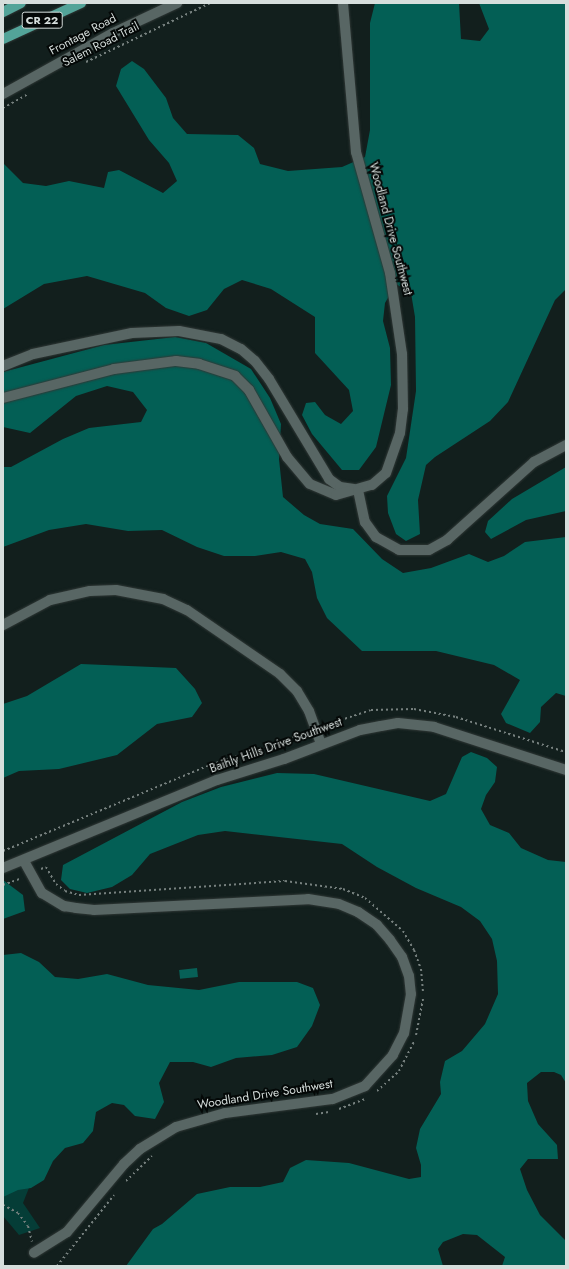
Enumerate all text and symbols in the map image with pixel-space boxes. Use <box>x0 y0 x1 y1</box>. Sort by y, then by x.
road number: CR 22 <box>21 11 63 29</box>
street label: Frontage Road <box>47 11 119 59</box>
street label: Salem Road Trail <box>60 19 142 71</box>
street label: Woodland Drive Southwest <box>365 161 415 297</box>
street label: Baihly Hills Drive Southwest <box>208 715 344 777</box>
street label: Woodland Drive Southwest <box>196 1077 334 1113</box>

